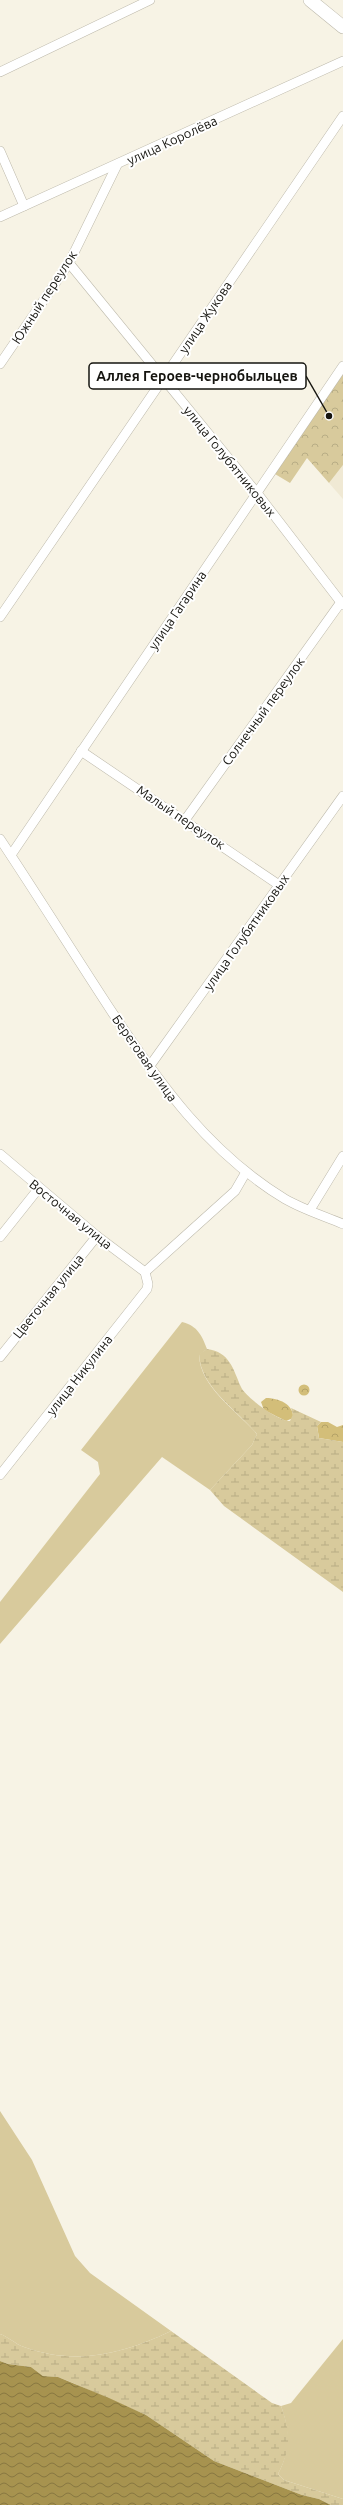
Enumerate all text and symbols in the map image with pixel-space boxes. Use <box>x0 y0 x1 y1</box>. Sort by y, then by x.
street label: улица Королёва <box>125 113 219 167</box>
street label: Южный переулок <box>9 248 80 346</box>
street label: улица Жукова <box>176 278 234 356</box>
callout: Аллея Героев-чернобыльцев <box>89 363 306 389</box>
text: Аллея Героев-чернобыльцев <box>96 368 298 384</box>
street label: улица Голубятниковых <box>181 403 279 519</box>
street label: улица Гагарина <box>145 568 209 652</box>
street label: Солнечный переулок <box>219 654 307 768</box>
street label: Малый переулок <box>134 782 228 852</box>
street label: улица Голубятниковых <box>201 871 292 993</box>
street label: Береговая улица <box>110 1012 180 1104</box>
street label: Восточная улица <box>27 1176 115 1252</box>
street label: Цветочная улица <box>10 1251 86 1341</box>
street label: улица Никулина <box>43 1332 115 1418</box>

